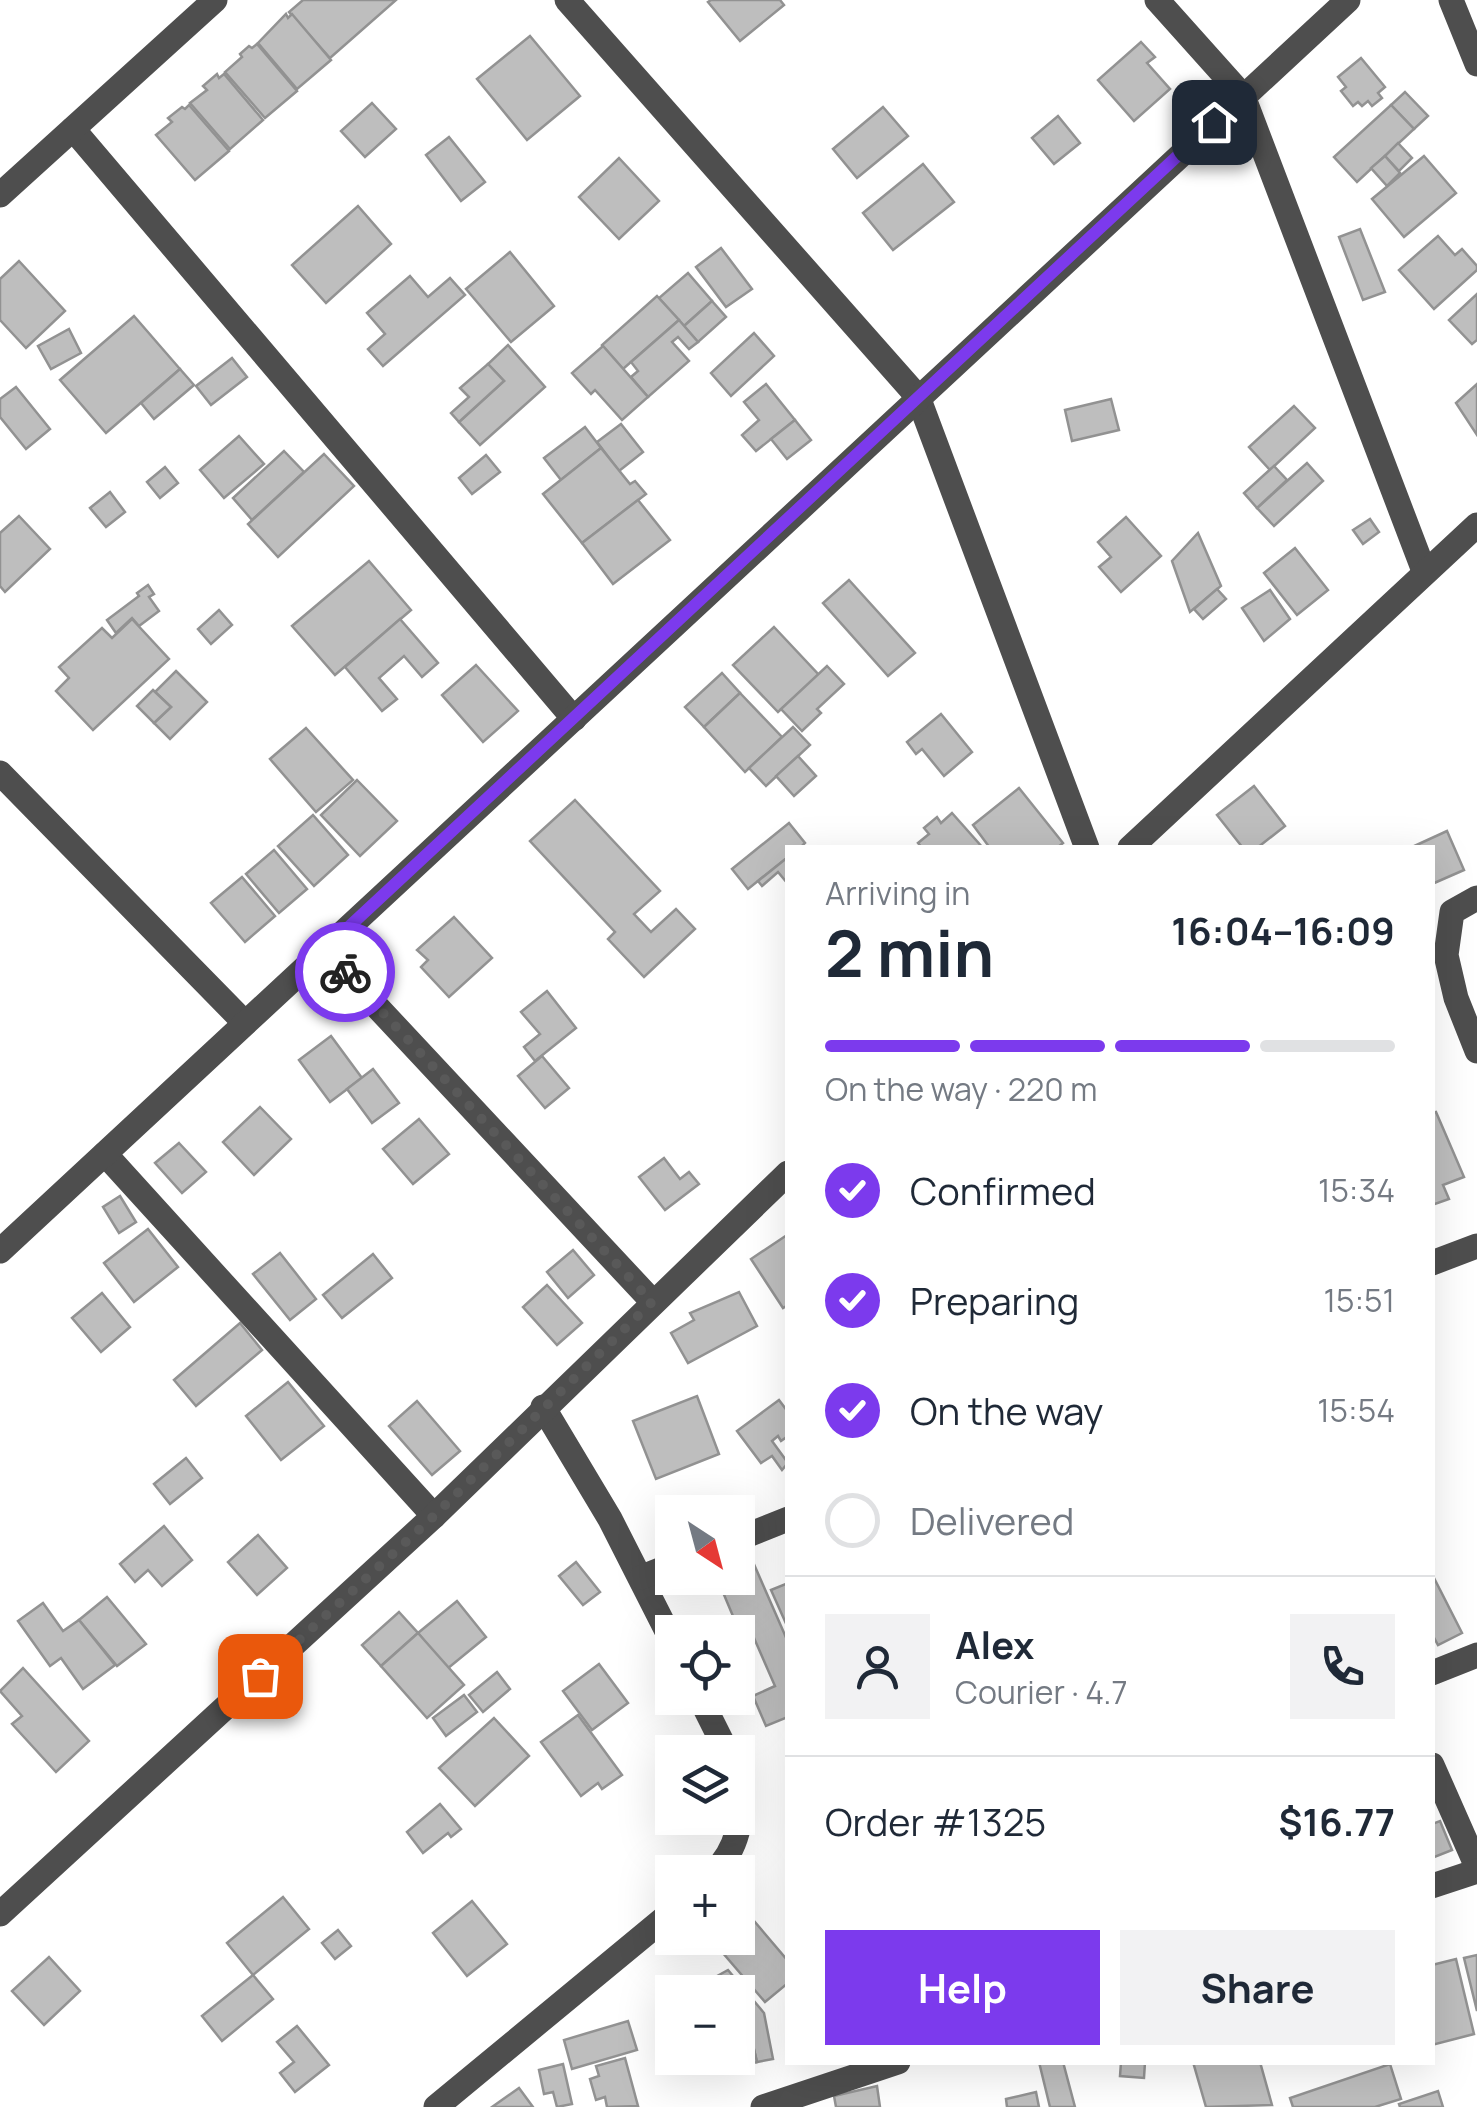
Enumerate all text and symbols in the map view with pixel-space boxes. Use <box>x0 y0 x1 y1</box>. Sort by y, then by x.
pin <box>1172 80 1257 165</box>
icon: home <box>1187 95 1242 150</box>
text: Arriving in <box>825 871 970 915</box>
text: 16:04–16:09 <box>1171 904 1395 956</box>
text: 2 min <box>825 908 994 997</box>
courier <box>295 922 395 1022</box>
icon: bike <box>318 945 373 1000</box>
text: On the way · 220 m <box>825 1067 1097 1111</box>
icon: check <box>825 1163 880 1218</box>
text: Confirmed <box>910 1164 1096 1216</box>
text: 15:34 <box>1318 1168 1395 1212</box>
icon: check <box>825 1273 880 1328</box>
text: Preparing <box>910 1274 1079 1326</box>
text: 15:51 <box>1324 1278 1395 1322</box>
icon: check <box>825 1383 880 1438</box>
text: On the way <box>910 1384 1103 1436</box>
text: 15:54 <box>1317 1388 1395 1432</box>
text: Delivered <box>910 1494 1074 1546</box>
north arrow <box>655 1495 755 1595</box>
map controls <box>655 1495 755 2075</box>
button: person <box>825 1614 930 1719</box>
button: phone <box>1290 1614 1395 1719</box>
button: locate <box>655 1615 755 1715</box>
text: Alex <box>955 1618 1034 1670</box>
pin <box>218 1634 303 1719</box>
icon: bag <box>233 1649 288 1704</box>
text: Courier · 4.7 <box>955 1670 1128 1714</box>
button: layers <box>655 1735 755 1835</box>
text: Order #1325 <box>825 1795 1046 1847</box>
text: $16.77 <box>1279 1795 1395 1847</box>
button: + <box>655 1855 755 1955</box>
button: Help <box>825 1930 1100 2045</box>
button: Share <box>1120 1930 1395 2045</box>
button: − <box>655 1975 755 2075</box>

